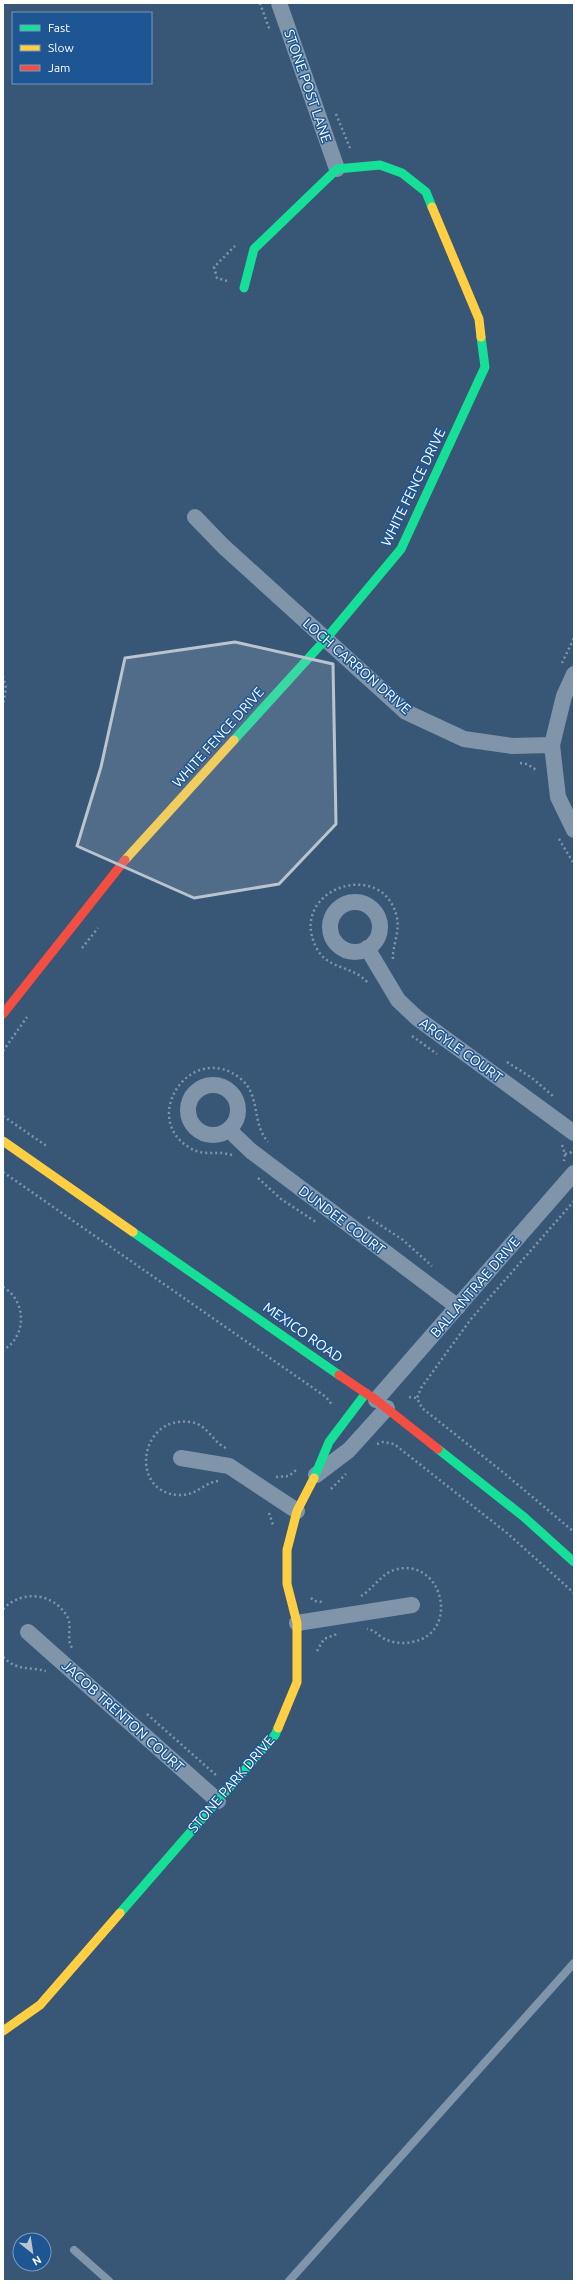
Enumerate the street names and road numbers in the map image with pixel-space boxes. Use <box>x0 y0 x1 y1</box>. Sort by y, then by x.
street label: STONE POST LANE <box>281 27 335 145</box>
street label: WHITE FENCE DRIVE <box>378 425 449 548</box>
street label: LOCH CARRON DRIVE <box>300 615 414 717</box>
street label: WHITE FENCE DRIVE <box>169 684 267 790</box>
street label: ARGYLE COURT <box>416 1015 506 1086</box>
street label: DUNDEE COURT <box>296 1182 388 1258</box>
street label: BALLANTRAE DRIVE <box>427 1233 523 1340</box>
street label: MEXICO ROAD <box>260 1299 346 1365</box>
street label: JACOB TRENTON COURT <box>59 1657 187 1775</box>
street label: STONE PARK DRIVE <box>185 1732 278 1836</box>

